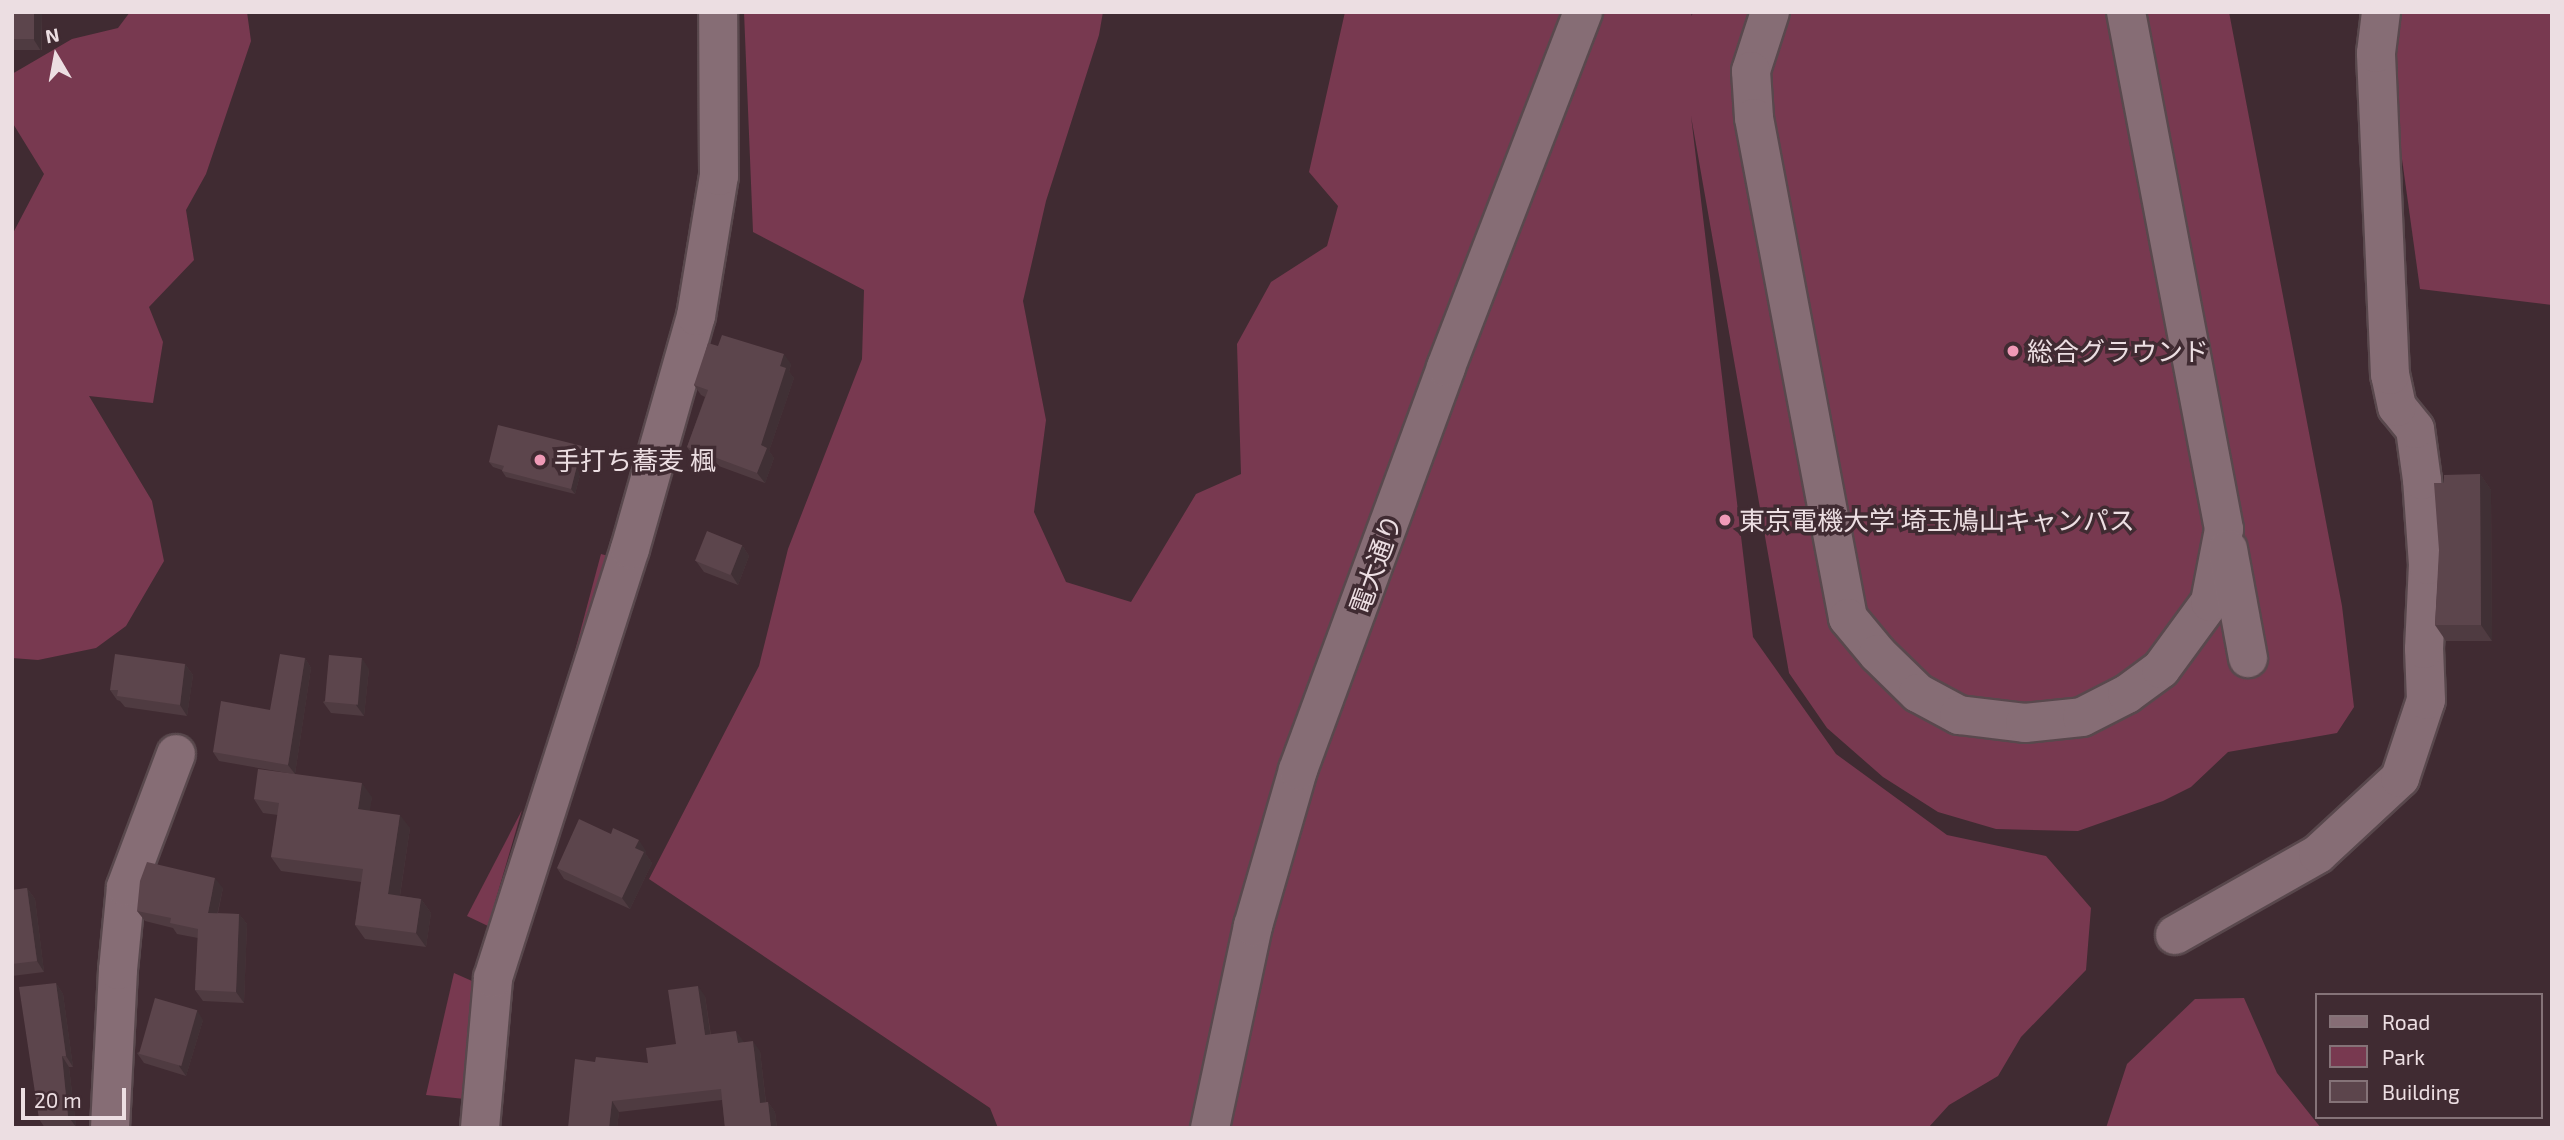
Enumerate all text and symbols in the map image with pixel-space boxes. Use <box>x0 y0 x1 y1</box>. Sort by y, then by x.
north arrow <box>21 21 91 91</box>
text: N <box>44 22 61 47</box>
place label: 総合グラウンド <box>2027 335 2209 367</box>
marker: 総合グラウンド <box>2005 343 2021 359</box>
place label: 手打ち蕎麦 楓 <box>554 444 716 476</box>
marker: 手打ち蕎麦 楓 <box>532 452 548 468</box>
place label: 東京電機大学 埼玉鳩山キャンパス <box>1739 504 2135 536</box>
street label: 電大通り <box>1343 510 1407 618</box>
marker: 東京電機大学 埼玉鳩山キャンパス <box>1717 512 1733 528</box>
legend <box>2316 993 2543 1119</box>
text: Road <box>2382 1009 2430 1034</box>
text: Park <box>2382 1044 2425 1069</box>
scale bar <box>24 1074 130 1118</box>
text: Building <box>2382 1079 2460 1104</box>
text: 20 m <box>34 1087 82 1112</box>

